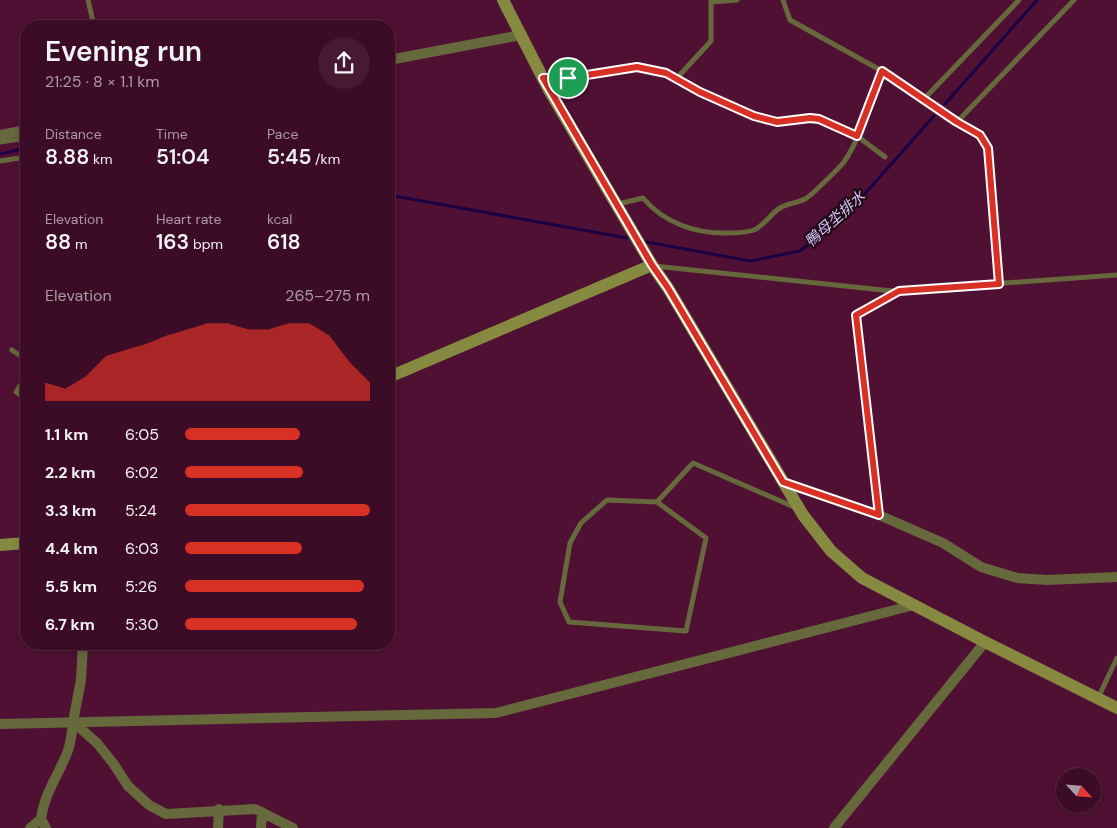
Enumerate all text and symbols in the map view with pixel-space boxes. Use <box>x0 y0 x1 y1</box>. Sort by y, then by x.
text: Evening run <box>45 33 202 70</box>
button: share <box>318 37 370 89</box>
pin <box>547 57 589 99</box>
icon: arrive <box>554 64 582 92</box>
text: 21:25 · 8 × 1.1 km <box>45 71 160 92</box>
text: Distance <box>45 125 102 143</box>
text: Time <box>156 125 188 143</box>
text: Pace <box>267 125 298 143</box>
text: 8.88 <box>45 143 89 171</box>
text: 51:04 <box>156 143 209 171</box>
text: 5:45 <box>267 143 311 171</box>
text: km <box>89 150 113 168</box>
text: /km <box>311 150 340 168</box>
water label: 鴨母坔排水 <box>800 186 870 252</box>
text: Elevation <box>45 210 103 228</box>
text: Heart rate <box>156 210 221 228</box>
text: kcal <box>267 210 292 228</box>
text: 88 <box>45 228 71 256</box>
text: 163 <box>156 228 189 256</box>
text: 618 <box>267 228 301 256</box>
text: m <box>71 235 87 253</box>
text: bpm <box>189 235 223 253</box>
text: Elevation <box>45 285 112 306</box>
text: 265–275 m <box>285 285 370 306</box>
text: 1.1 km <box>45 424 88 445</box>
text: 6:05 <box>125 424 159 445</box>
text: 2.2 km <box>45 462 96 483</box>
text: 6:02 <box>125 462 158 483</box>
text: 3.3 km <box>45 500 96 521</box>
text: 5:24 <box>125 500 157 521</box>
text: 4.4 km <box>45 538 98 559</box>
text: 6:03 <box>125 538 159 559</box>
text: 5.5 km <box>45 576 97 597</box>
text: 5:26 <box>125 576 157 597</box>
text: 6.7 km <box>45 614 95 635</box>
text: 5:30 <box>125 614 158 635</box>
north arrow <box>1056 768 1101 812</box>
map controls <box>1056 768 1101 813</box>

